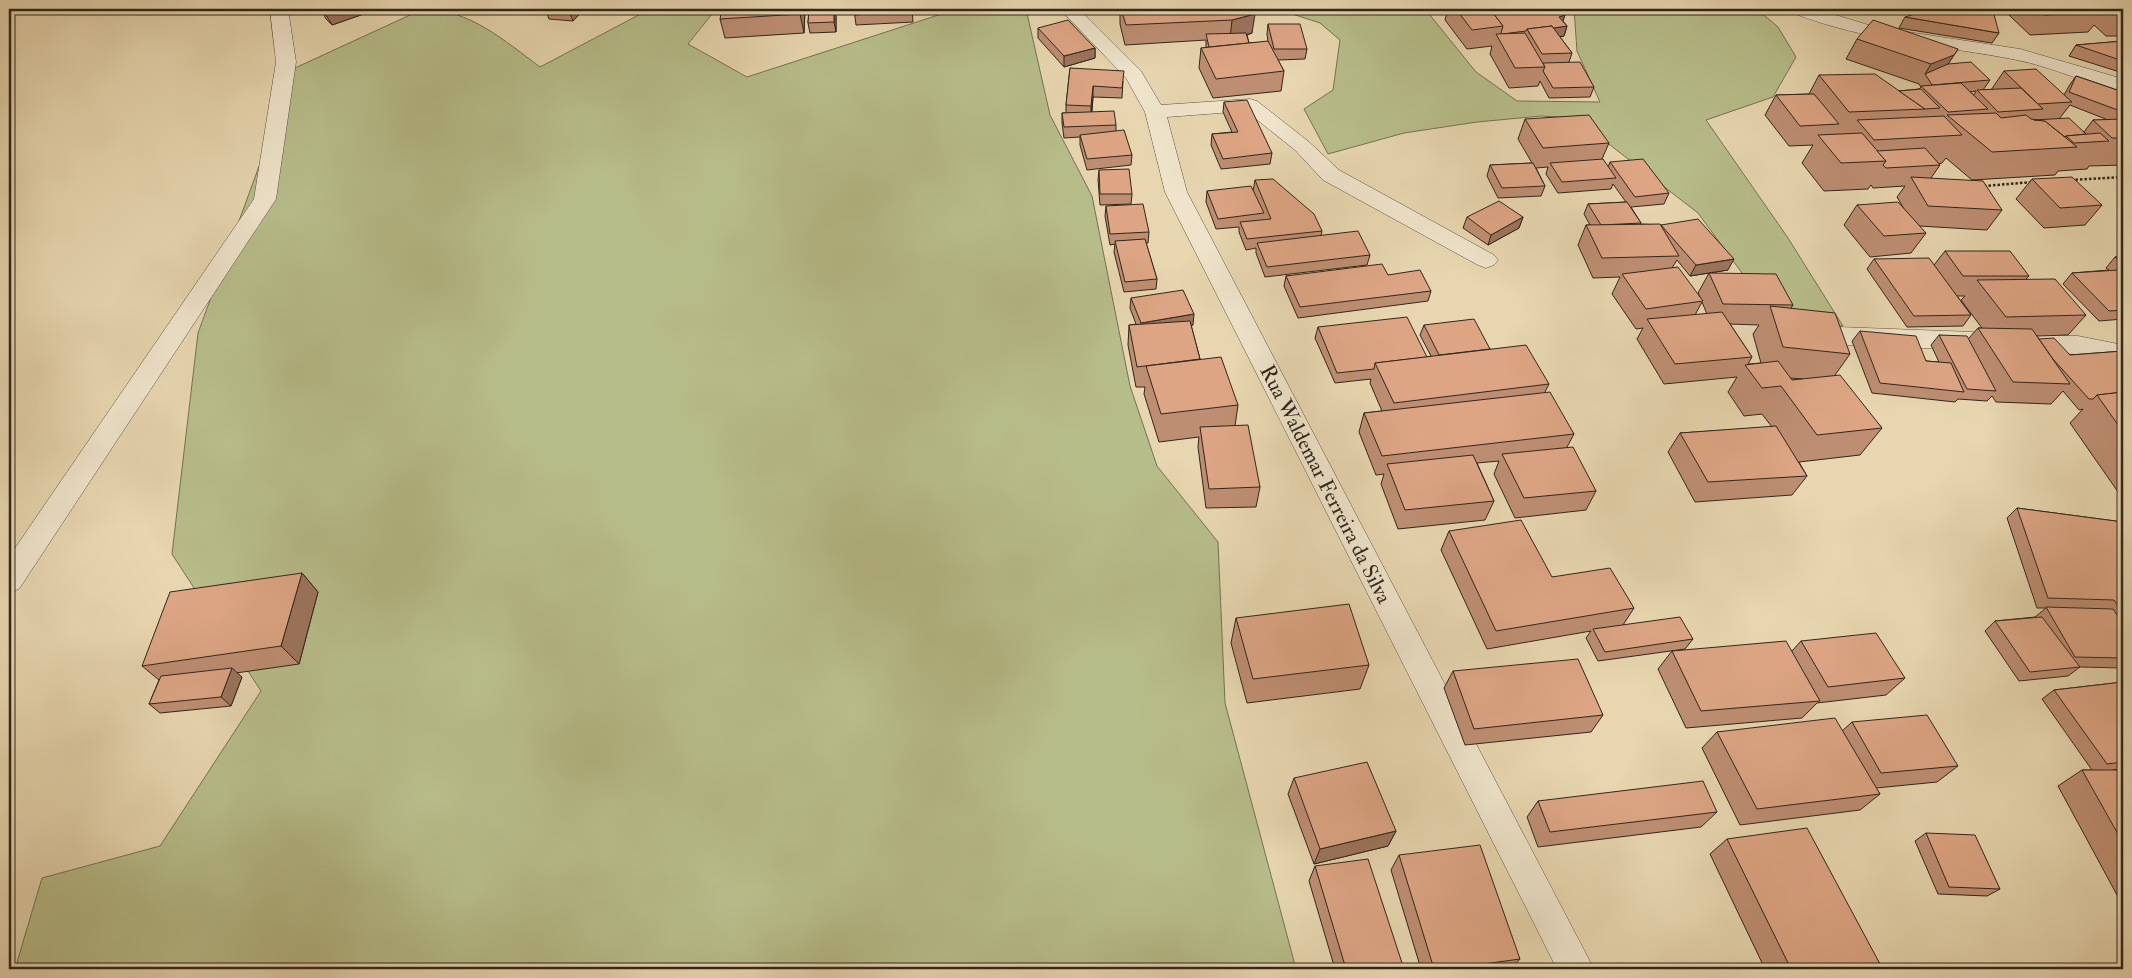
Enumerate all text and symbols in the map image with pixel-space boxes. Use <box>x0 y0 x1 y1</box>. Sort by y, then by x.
street label: Rua Waldemar Ferreira da Silva <box>1254 360 1398 608</box>

